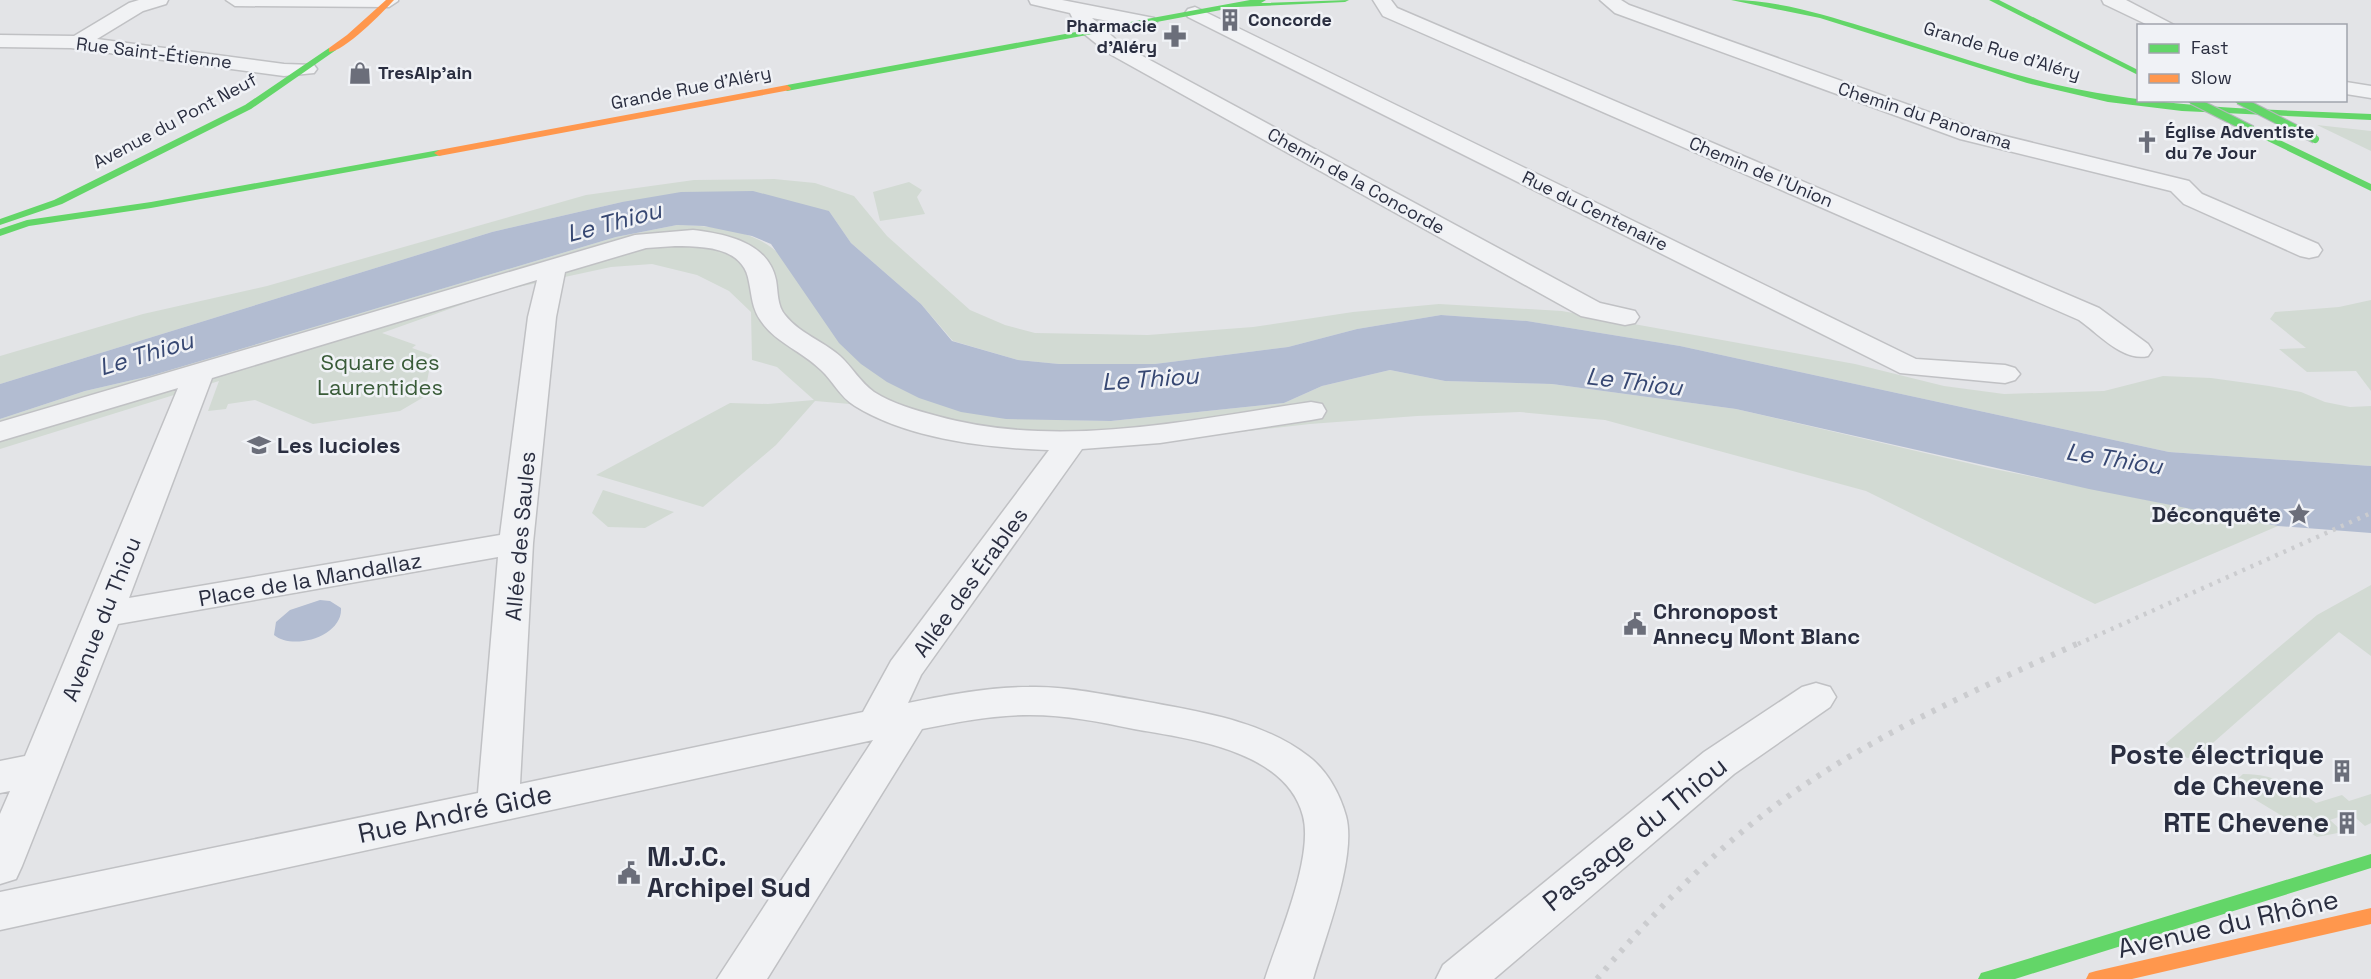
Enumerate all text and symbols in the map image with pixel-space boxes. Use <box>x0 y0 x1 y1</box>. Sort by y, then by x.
building icon: Concorde <box>1217 7 1243 33</box>
place label: Concorde <box>1248 8 1332 31</box>
place label: Pharmacie d'Aléry <box>1066 14 1157 58</box>
street label: Grande Rue d'Aléry <box>1921 16 2083 85</box>
pharmacy icon: Pharmacie d'Aléry <box>1162 23 1188 49</box>
legend <box>2137 24 2347 102</box>
street label: Rue Saint-Étienne <box>75 32 233 73</box>
text: Fast <box>2191 36 2228 59</box>
shop icon: TresAlp'ain <box>347 60 373 86</box>
place label: TresAlp'ain <box>378 61 472 84</box>
street label: Grande Rue d'Aléry <box>609 61 773 114</box>
text: Slow <box>2191 66 2232 89</box>
street label: Avenue du Pont Neuf <box>89 68 261 174</box>
street label: Chemin du Panorama <box>1835 76 2015 155</box>
place label: Église Adventiste du 7e Jour <box>2165 120 2314 164</box>
street label: Chemin de la Concorde <box>1263 122 1449 239</box>
church icon: Église Adventiste du 7e Jour <box>2134 129 2160 155</box>
street label: Chemin de l'Union <box>1686 131 1837 212</box>
street label: Rue du Centenaire <box>1519 165 1672 256</box>
water label: Le Thiou <box>563 194 666 249</box>
water label: Le Thiou <box>95 324 198 383</box>
park label: Square des Laurentides <box>317 348 443 401</box>
water label: Le Thiou <box>1100 360 1201 397</box>
water label: Le Thiou <box>1584 360 1685 403</box>
place label: Les lucioles <box>277 431 400 459</box>
school or university icon: Les lucioles <box>246 432 272 458</box>
water label: Le Thiou <box>2064 436 2166 482</box>
street label: Allée des Saules <box>499 450 541 622</box>
place label: Déconquête <box>2151 500 2281 528</box>
place icon: Déconquête <box>2286 501 2312 527</box>
street label: Allée des Érables <box>906 502 1034 662</box>
street label: Avenue du Thiou <box>55 533 147 705</box>
street label: Place de la Mandallaz <box>196 546 424 612</box>
place label: Chronopost Annecy Mont Blanc <box>1653 597 1860 650</box>
public building icon: Chronopost Annecy Mont Blanc <box>1622 611 1648 637</box>
place label: Poste électrique de Chevene <box>2110 737 2324 803</box>
street label: Passage du Thiou <box>1535 748 1734 919</box>
building icon: Poste électrique de Chevene <box>2329 758 2355 784</box>
street label: Rue André Gide <box>355 776 555 851</box>
place label: RTE Chevene <box>2163 805 2329 840</box>
building icon: RTE Chevene <box>2334 810 2360 836</box>
place label: M.J.C. Archipel Sud <box>647 839 811 905</box>
public building icon: M.J.C. Archipel Sud <box>616 860 642 886</box>
street label: Avenue du Rhône <box>2114 881 2342 966</box>

